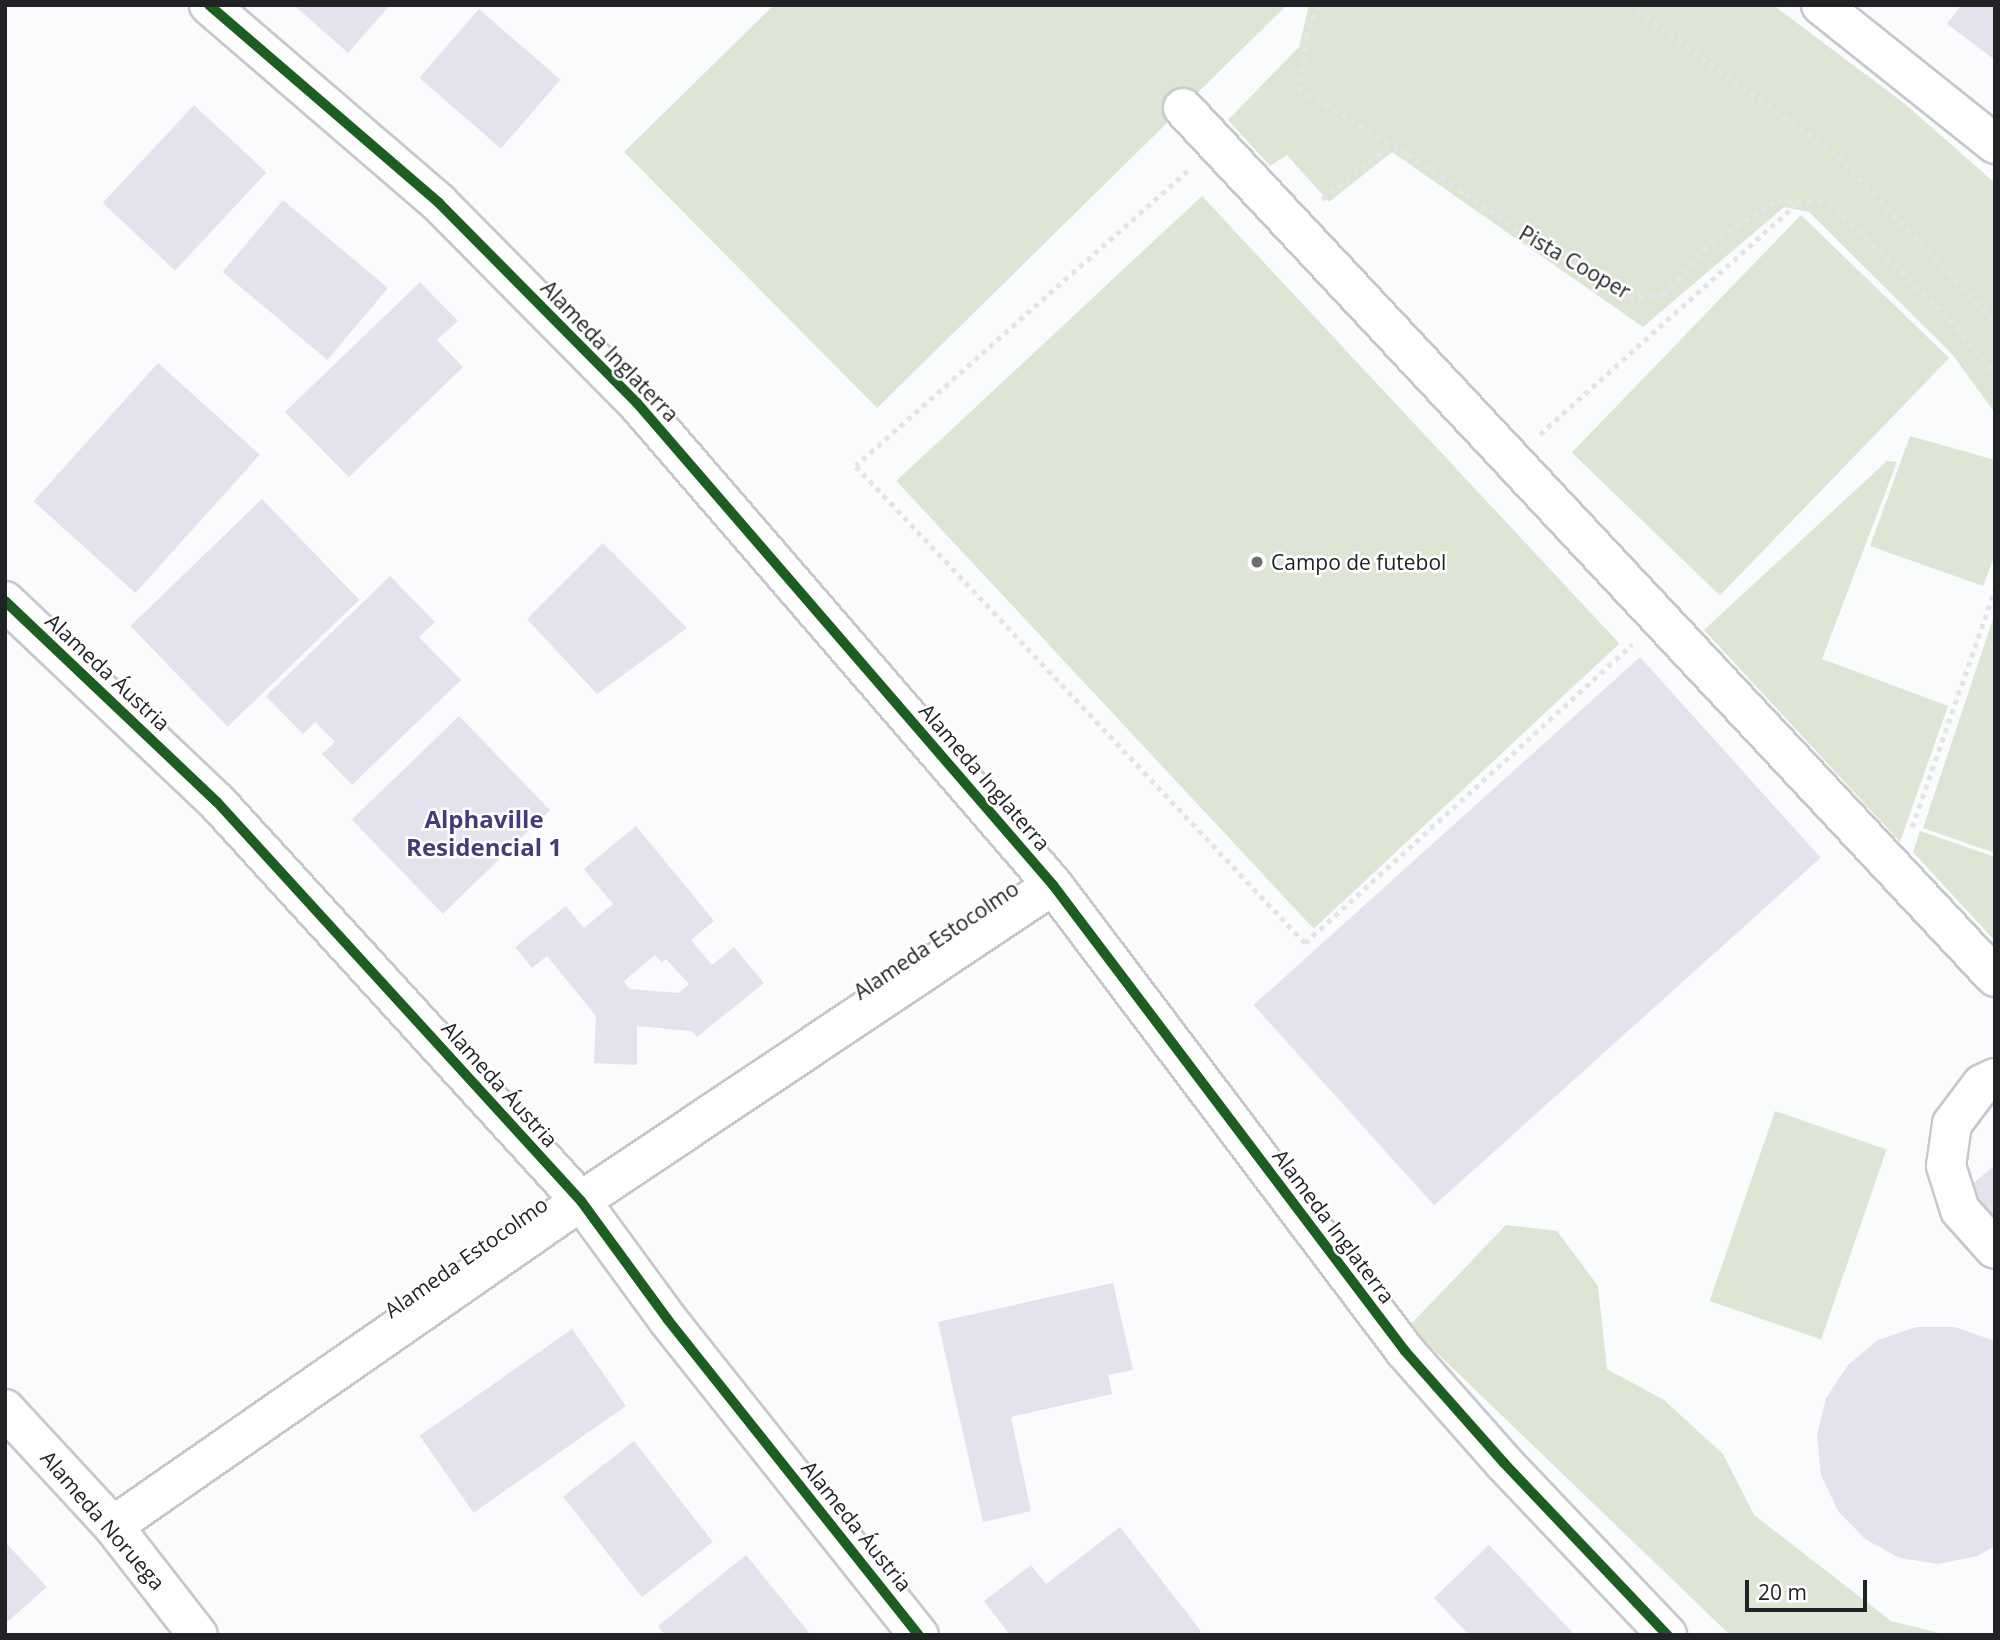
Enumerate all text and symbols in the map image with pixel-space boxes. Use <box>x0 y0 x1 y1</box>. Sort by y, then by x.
street label: Pista Cooper <box>1515 220 1635 304</box>
street label: Alameda Inglaterra <box>536 275 684 427</box>
place label: Campo de futebol <box>1271 549 1446 575</box>
marker: Campo de futebol <box>1249 554 1265 570</box>
street label: Alameda Áustria <box>41 608 175 736</box>
street label: Alameda Inglaterra <box>914 698 1056 856</box>
district label: Alphaville Residencial 1 <box>406 805 562 861</box>
street label: Alameda Estocolmo <box>849 876 1023 1004</box>
street label: Alameda Áustria <box>437 1016 563 1152</box>
street label: Alameda Inglaterra <box>1268 1144 1400 1308</box>
street label: Alameda Estocolmo <box>380 1191 552 1323</box>
street label: Alameda Noruega <box>36 1445 170 1595</box>
street label: Alameda Áustria <box>797 1456 917 1596</box>
scale bar <box>1748 1566 1870 1610</box>
text: 20 m <box>1758 1578 1807 1606</box>

